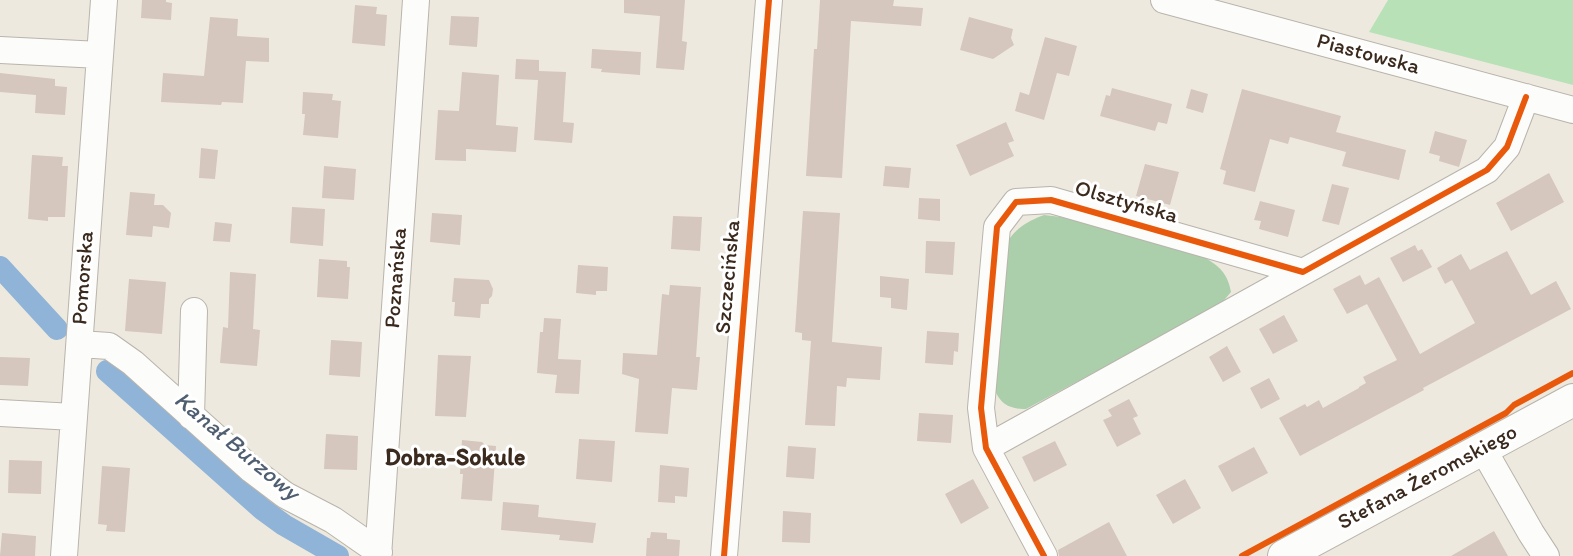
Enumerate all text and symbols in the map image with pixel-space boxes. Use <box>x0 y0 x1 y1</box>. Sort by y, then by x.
street label: Piastowska <box>1314 29 1422 81</box>
street label: Olsztyńska <box>1071 176 1181 230</box>
street label: Szczecińska <box>711 219 747 335</box>
street label: Poznańska <box>380 227 414 329</box>
street label: Pomorska <box>68 230 100 326</box>
water label: Kanał Burzowy <box>168 386 304 508</box>
street label: Stefana Żeromskiego <box>1334 420 1522 536</box>
district label: Dobra-Sokule <box>385 445 525 473</box>

